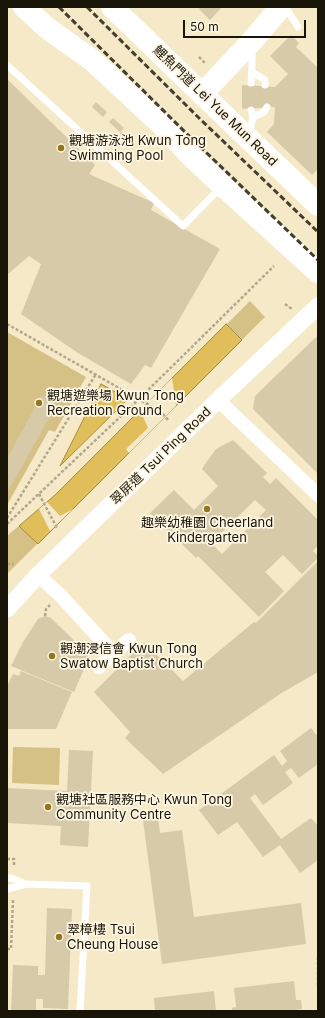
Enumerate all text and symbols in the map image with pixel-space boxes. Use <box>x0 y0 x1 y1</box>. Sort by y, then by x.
scale bar <box>185 12 308 38</box>
text: 50 m <box>190 19 219 34</box>
street label: 鯉魚門道 Lei Yue Mun Road <box>150 42 280 170</box>
place label: 觀塘游泳池 Kwun Tong Swimming Pool <box>69 133 206 164</box>
marker: 觀塘游泳池 Kwun Tong Swimming Pool <box>56 143 66 153</box>
place label: 觀塘遊樂場 Kwun Tong Recreation Ground <box>47 388 184 419</box>
marker: 觀塘遊樂場 Kwun Tong Recreation Ground <box>34 398 44 408</box>
street label: 翠屏道 Tsui Ping Road <box>108 404 214 508</box>
marker: 趣樂幼稚園 Cheerland Kindergarten <box>202 504 212 514</box>
place label: 趣樂幼稚園 Cheerland Kindergarten <box>141 515 273 546</box>
place label: 觀潮浸信會 Kwun Tong Swatow Baptist Church <box>60 641 203 672</box>
marker: 觀潮浸信會 Kwun Tong Swatow Baptist Church <box>47 651 57 661</box>
place label: 觀塘社區服務中心 Kwun Tong Community Centre <box>56 792 232 823</box>
marker: 觀塘社區服務中心 Kwun Tong Community Centre <box>43 802 53 812</box>
place label: 翠樟樓 Tsui Cheung House <box>67 922 158 953</box>
marker: 翠樟樓 Tsui Cheung House <box>54 932 64 942</box>

